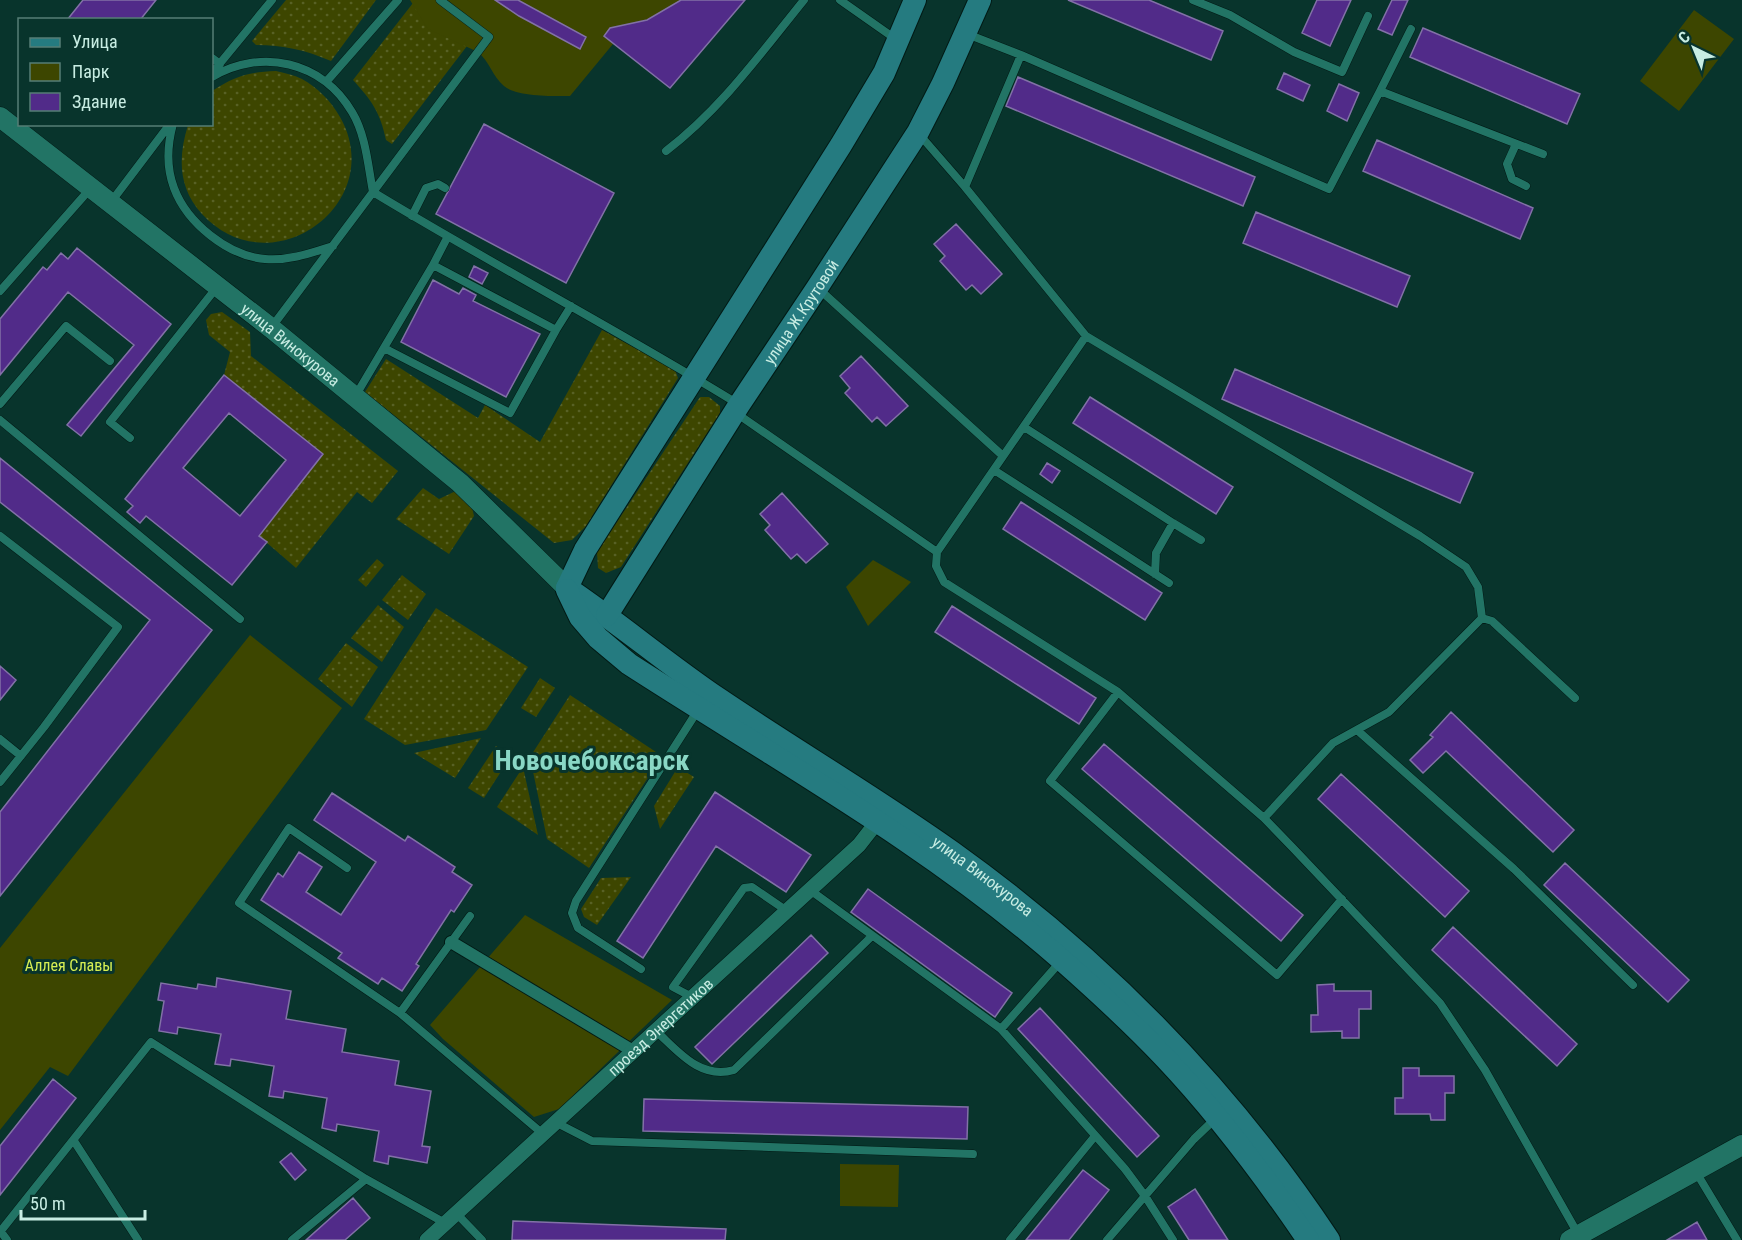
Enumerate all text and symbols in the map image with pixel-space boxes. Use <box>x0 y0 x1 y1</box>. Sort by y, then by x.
legend <box>18 18 213 126</box>
north arrow <box>1664 18 1724 78</box>
text: С <box>1674 27 1694 47</box>
text: Улица <box>72 31 118 52</box>
text: Парк <box>72 61 110 82</box>
text: Здание <box>72 91 126 112</box>
street label: улица Ж.Крутовой <box>760 256 842 368</box>
street label: улица Винокурова <box>237 299 344 390</box>
district label: Новочебоксарск <box>495 744 689 777</box>
street label: улица Винокурова <box>929 832 1037 920</box>
park label: Аллея Славы <box>25 956 113 975</box>
street label: проезд Энергетиков <box>604 974 717 1080</box>
scale bar <box>21 1183 146 1221</box>
text: 50 m <box>30 1193 65 1214</box>

